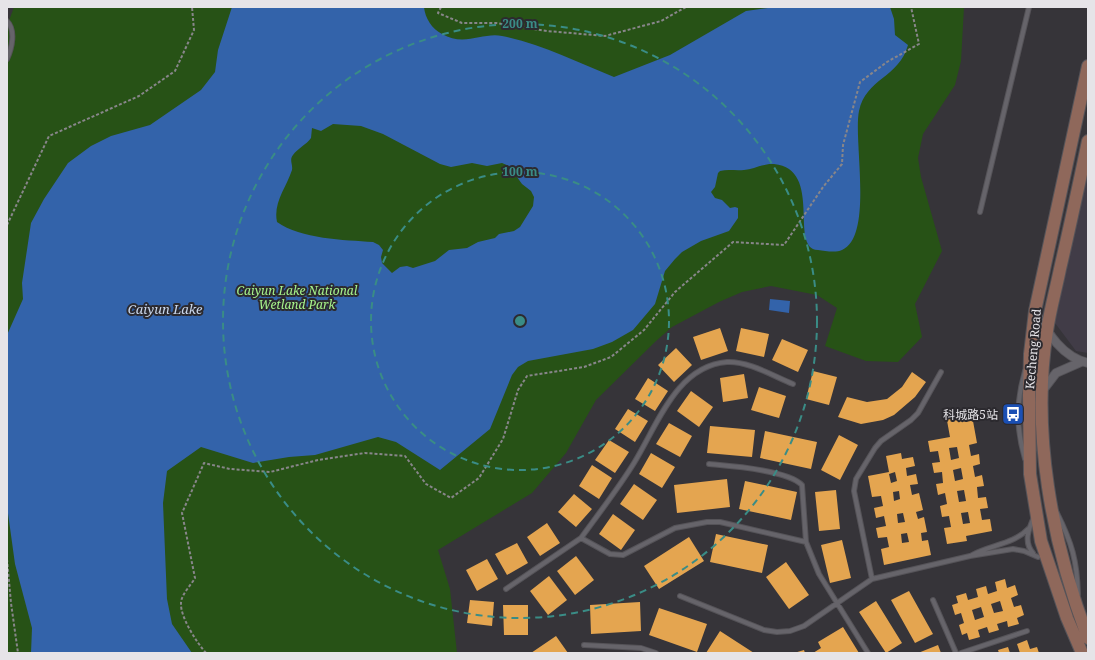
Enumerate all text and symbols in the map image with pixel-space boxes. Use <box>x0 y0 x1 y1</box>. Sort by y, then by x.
text: 200 m <box>502 15 538 32</box>
text: 100 m <box>502 163 538 180</box>
park label: Caiyun Lake National Wetland Park <box>237 282 358 313</box>
water label: Caiyun Lake <box>128 300 203 318</box>
street label: Kecheng Road <box>1021 307 1045 390</box>
centre of rings <box>513 314 527 328</box>
bus stop icon: 科城路5站 <box>1000 401 1026 427</box>
place label: 科城路5站 <box>943 406 998 423</box>

